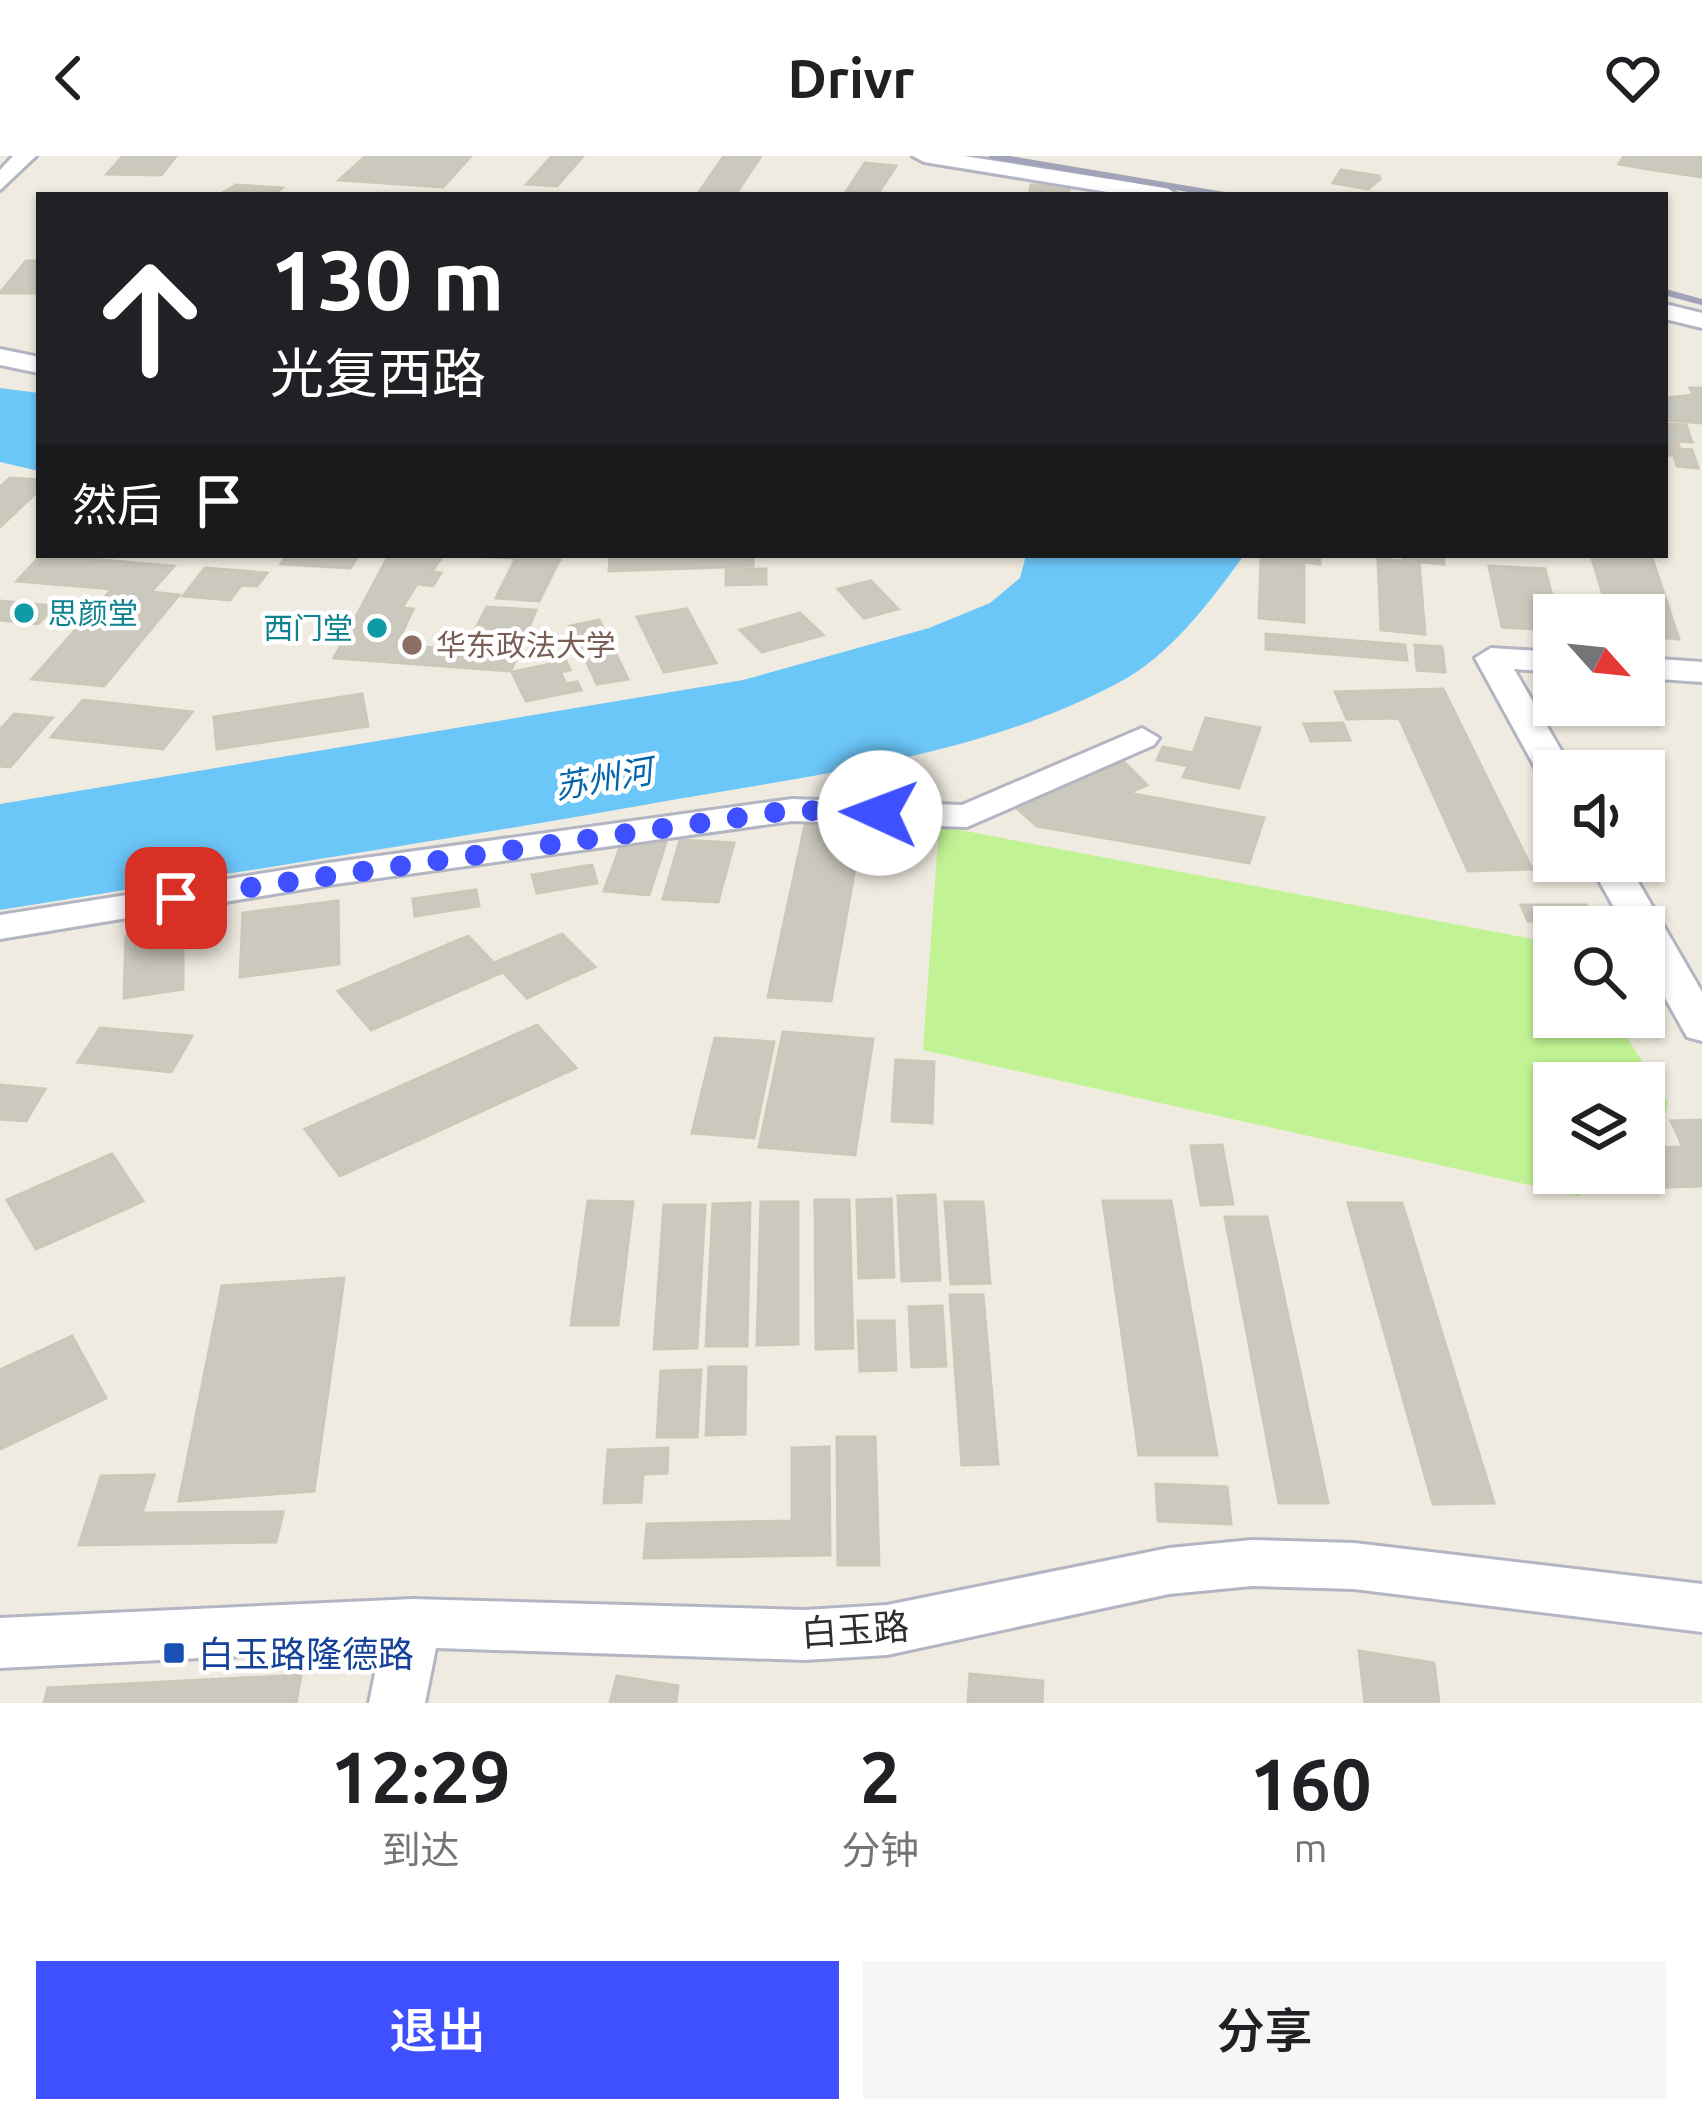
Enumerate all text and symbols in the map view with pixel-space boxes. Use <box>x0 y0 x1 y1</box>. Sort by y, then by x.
icon: back <box>36 45 102 111</box>
icon: heart <box>1600 45 1666 111</box>
text: Drivr <box>788 48 914 108</box>
text: 130 m <box>270 232 504 326</box>
icon: ahead <box>72 240 228 396</box>
text: 光复西路 <box>270 343 486 403</box>
icon: arrive <box>186 468 252 534</box>
text: 然后 <box>72 479 162 530</box>
north arrow <box>1533 594 1665 726</box>
map controls <box>1533 594 1665 1194</box>
place label: 思颜堂 <box>48 596 138 630</box>
marker: 思颜堂 <box>11 600 37 626</box>
place label: 西门堂 <box>263 611 353 645</box>
marker: 西门堂 <box>364 615 390 641</box>
place label: 华东政法大学 <box>436 628 616 662</box>
marker: 华东政法大学 <box>399 632 425 658</box>
water label: 苏州河 <box>551 750 661 805</box>
position arrow <box>817 750 943 876</box>
button: sound <box>1533 750 1665 882</box>
pin <box>125 847 227 949</box>
icon: arrive <box>143 865 209 931</box>
button: search <box>1533 906 1665 1038</box>
button: layers <box>1533 1062 1665 1194</box>
street label: 白玉路 <box>800 1605 910 1653</box>
place label: 白玉路隆德路 <box>198 1633 414 1674</box>
marker: 白玉路隆德路 <box>161 1640 187 1666</box>
text: 12:29 <box>331 1736 511 1817</box>
text: 2 <box>860 1736 900 1817</box>
text: 160 <box>1250 1743 1372 1824</box>
text: m <box>1294 1826 1327 1869</box>
text: 到达 <box>382 1828 460 1871</box>
text: 分钟 <box>841 1828 919 1871</box>
button: 退出 <box>36 1961 839 2099</box>
button: 分享 <box>863 1961 1666 2099</box>

